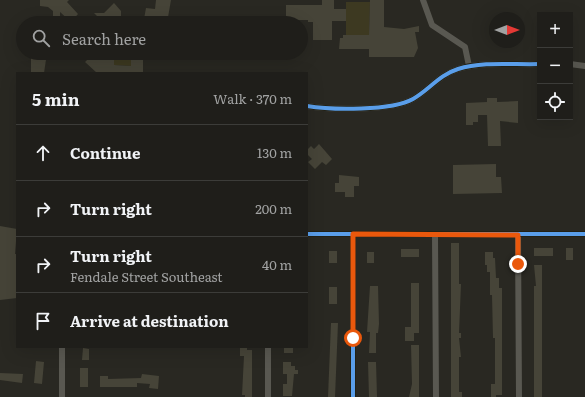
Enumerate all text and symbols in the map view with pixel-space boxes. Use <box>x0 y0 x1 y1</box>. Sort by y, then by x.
north arrow <box>489 12 525 48</box>
map controls <box>537 12 573 120</box>
button: + <box>537 12 573 48</box>
search box <box>16 16 308 60</box>
icon: search <box>30 27 52 49</box>
text: Search here <box>62 27 146 50</box>
button: − <box>537 48 573 84</box>
button: locate <box>537 84 573 120</box>
text: 5 min <box>32 86 80 111</box>
text: Walk · 370 m <box>213 89 292 108</box>
text: Continue <box>70 141 140 164</box>
icon: ahead <box>32 142 54 164</box>
text: 130 m <box>257 143 292 162</box>
text: Turn right <box>70 197 152 220</box>
icon: right <box>32 198 54 220</box>
text: 200 m <box>255 199 292 218</box>
text: Turn right <box>70 244 152 267</box>
icon: right <box>32 254 54 276</box>
text: 40 m <box>262 255 292 274</box>
route end <box>509 255 527 273</box>
text: Fendale Street Southeast <box>70 267 223 286</box>
text: Arrive at destination <box>70 309 229 332</box>
icon: arrive <box>32 310 54 332</box>
route start <box>344 329 362 347</box>

